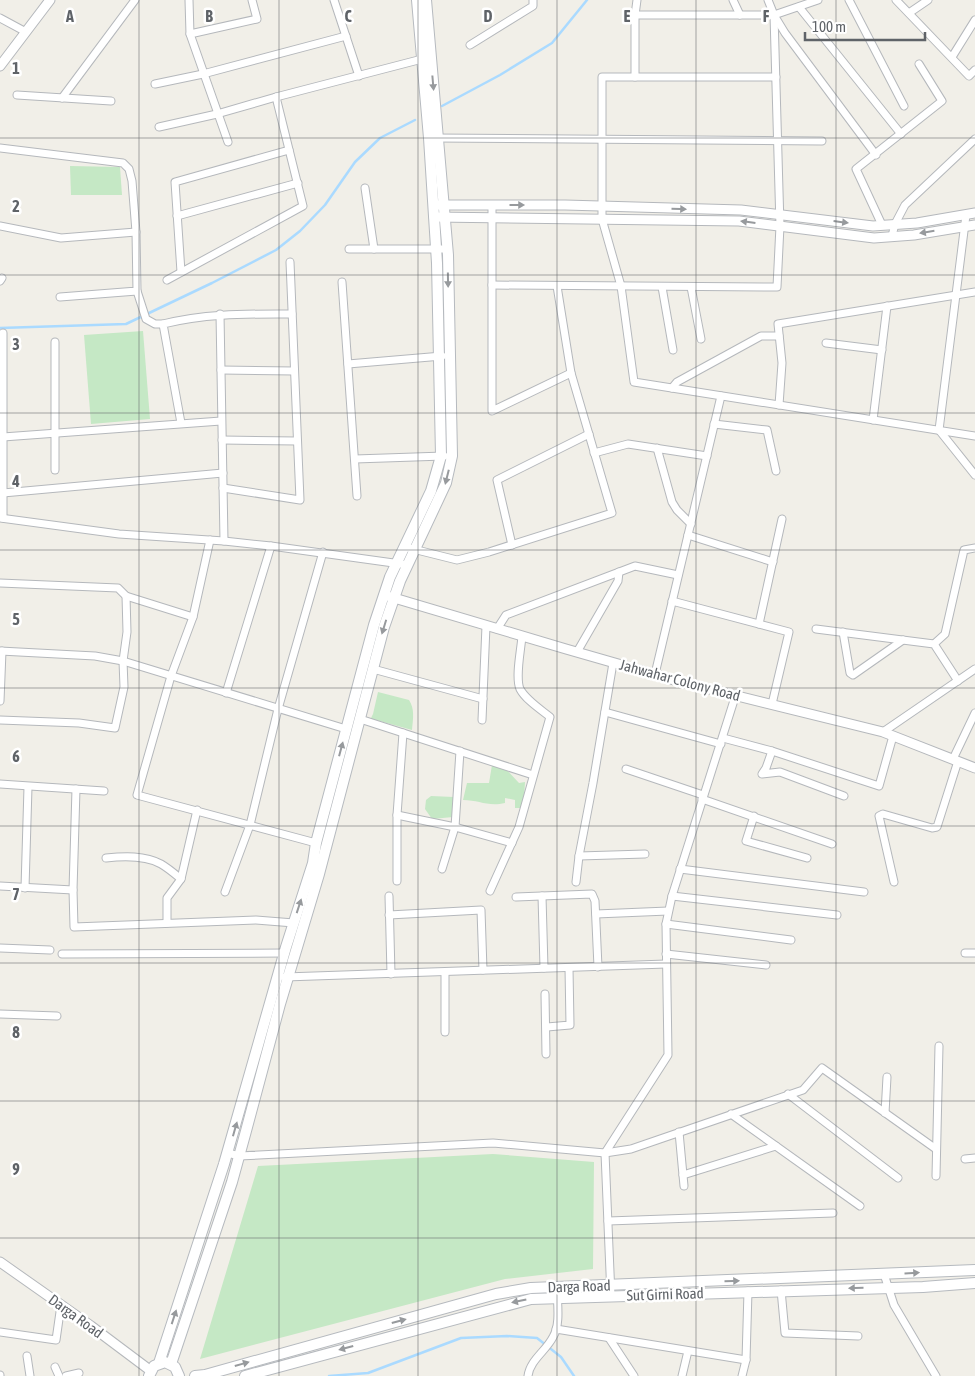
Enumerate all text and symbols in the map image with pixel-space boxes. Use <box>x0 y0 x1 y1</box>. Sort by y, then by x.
text: A <box>65 7 74 25</box>
text: B <box>205 7 213 25</box>
text: C <box>344 7 352 25</box>
text: D <box>484 7 493 25</box>
text: E <box>624 7 631 25</box>
text: F <box>763 7 770 25</box>
scale bar <box>805 10 925 42</box>
text: 100 m <box>812 18 846 35</box>
text: 1 <box>12 59 20 77</box>
one-way arrow <box>430 76 438 92</box>
text: 2 <box>12 197 20 215</box>
one-way arrow <box>509 201 525 209</box>
one-way arrow <box>672 205 688 213</box>
one-way arrow <box>740 218 756 226</box>
one-way arrow <box>833 218 849 226</box>
one-way arrow <box>919 229 935 237</box>
one-way arrow <box>444 273 452 289</box>
text: 3 <box>12 335 20 353</box>
one-way arrow <box>443 470 451 485</box>
text: 4 <box>11 472 20 490</box>
text: 5 <box>12 610 20 628</box>
one-way arrow <box>380 619 388 634</box>
street label: Jahwahar Colony Road <box>618 656 742 704</box>
one-way arrow <box>337 741 345 756</box>
text: 6 <box>12 747 20 765</box>
text: 7 <box>12 885 20 903</box>
one-way arrow <box>296 898 303 913</box>
text: 8 <box>12 1023 20 1041</box>
one-way arrow <box>231 1121 239 1136</box>
text: 9 <box>12 1160 20 1178</box>
one-way arrow <box>904 1269 920 1277</box>
street label: Darga Road <box>547 1276 611 1296</box>
one-way arrow <box>724 1276 740 1284</box>
street label: Sut Girni Road <box>626 1284 704 1304</box>
one-way arrow <box>848 1285 864 1293</box>
street label: Darga Road <box>45 1291 107 1341</box>
one-way arrow <box>512 1297 527 1305</box>
one-way arrow <box>171 1309 179 1324</box>
one-way arrow <box>391 1317 406 1325</box>
one-way arrow <box>338 1344 353 1352</box>
one-way arrow <box>235 1360 250 1368</box>

